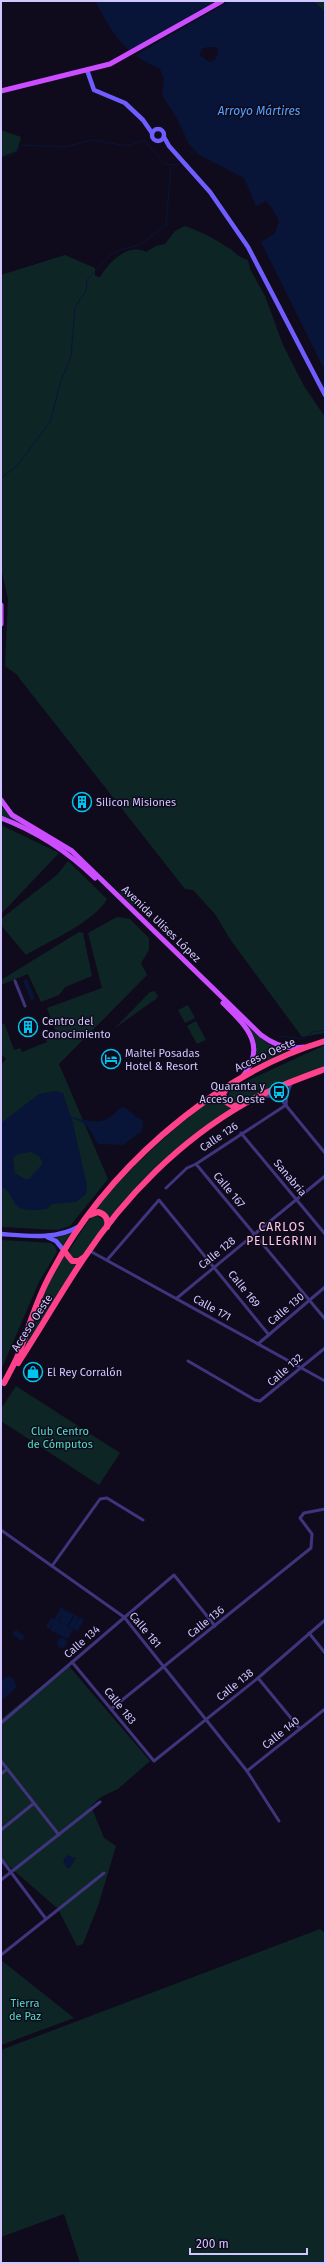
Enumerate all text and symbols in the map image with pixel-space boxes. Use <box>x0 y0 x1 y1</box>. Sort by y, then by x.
water label: Arroyo Mártires <box>217 104 301 118</box>
building icon: Silicon Misiones <box>71 791 93 813</box>
place label: Silicon Misiones <box>96 796 176 809</box>
street label: Avenida Ulises López <box>119 883 203 965</box>
place label: Centro del Conocimiento <box>42 1015 111 1041</box>
building icon: Centro del Conocimiento <box>17 1016 39 1038</box>
street label: Acceso Oeste <box>233 1035 297 1075</box>
place label: Maitei Posadas Hotel & Resort <box>125 1047 200 1073</box>
hotel icon: Maitei Posadas Hotel & Resort <box>100 1048 122 1070</box>
place label: Quaranta y Acceso Oeste <box>200 1080 266 1106</box>
bus stop icon: Quaranta y Acceso Oeste <box>268 1081 290 1103</box>
street label: Calle 126 <box>197 1119 241 1154</box>
street label: Sanabria <box>271 1157 309 1199</box>
street label: Calle 167 <box>210 1170 248 1211</box>
district label: CARLOS PELLEGRINI <box>246 1220 318 1248</box>
street label: Calle 128 <box>196 1234 238 1272</box>
street label: Calle 169 <box>225 1268 263 1310</box>
street label: Calle 130 <box>265 1290 307 1328</box>
street label: Acceso Oeste <box>9 1292 55 1354</box>
street label: Calle 171 <box>191 1292 233 1324</box>
street label: Calle 132 <box>265 1351 305 1389</box>
shop icon: El Rey Corralón <box>22 1361 44 1383</box>
place label: El Rey Corralón <box>47 1366 122 1379</box>
park label: Club Centro de Cómputos <box>27 1425 93 1451</box>
street label: Calle 136 <box>185 1603 227 1641</box>
street label: Calle 181 <box>126 1610 164 1650</box>
street label: Calle 134 <box>61 1623 103 1661</box>
street label: Calle 138 <box>214 1666 256 1704</box>
street label: Calle 183 <box>101 1685 139 1727</box>
street label: Calle 140 <box>260 1714 302 1752</box>
park label: Tierra de Paz <box>9 1997 41 2023</box>
scale bar <box>190 2230 307 2256</box>
text: 200 m <box>196 2237 229 2251</box>

